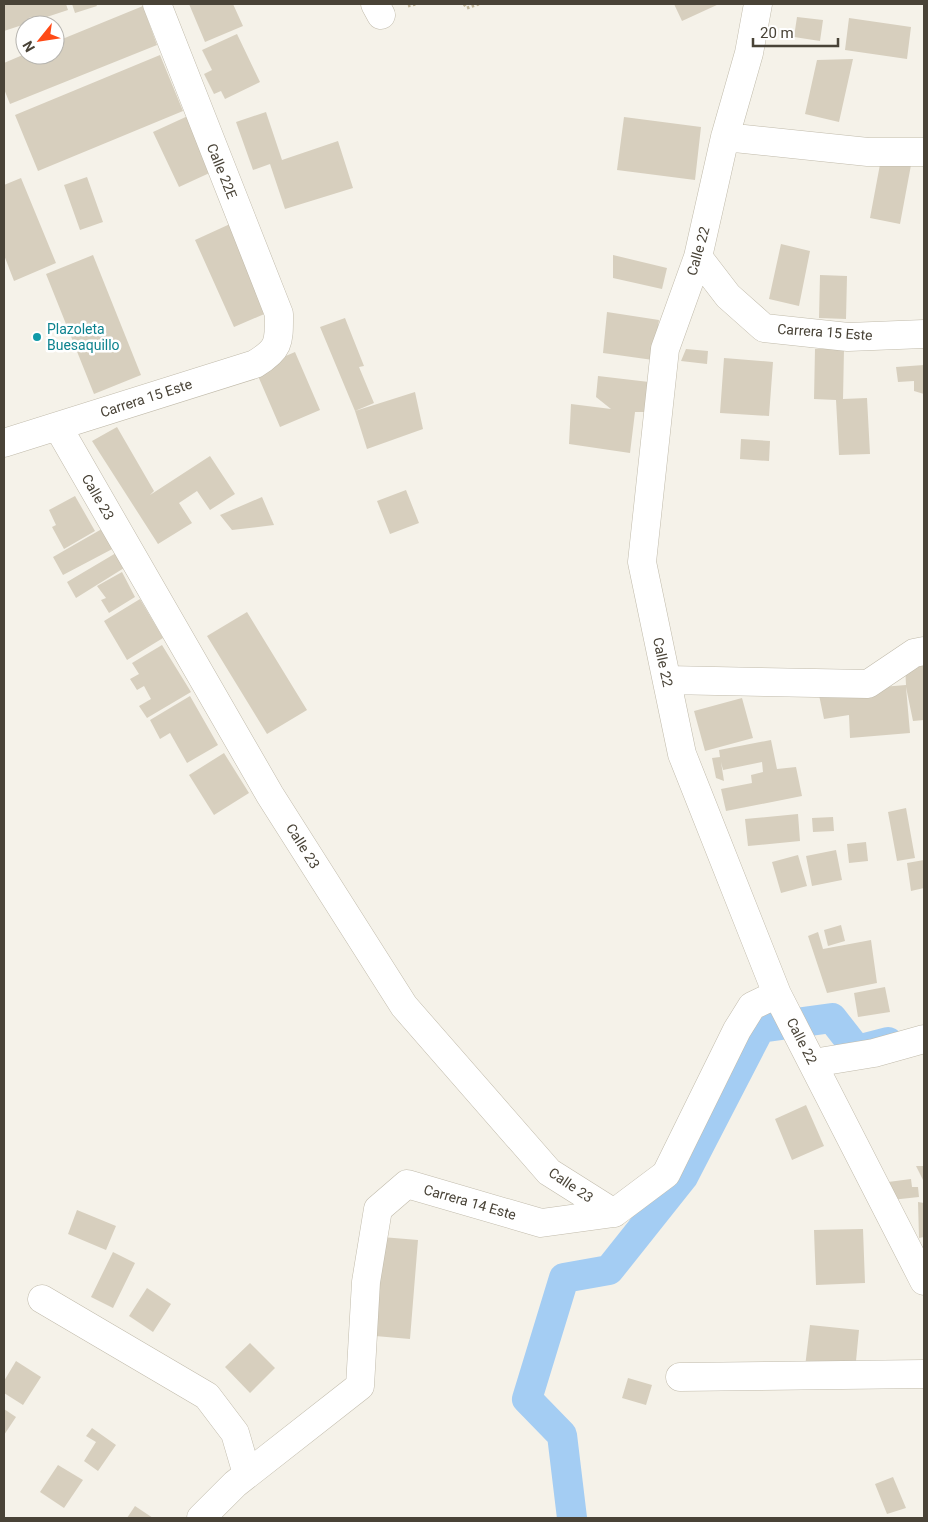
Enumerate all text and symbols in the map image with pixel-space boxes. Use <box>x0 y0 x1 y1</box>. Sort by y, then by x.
north arrow <box>15 15 65 65</box>
scale bar <box>753 15 838 47</box>
text: 20 m <box>760 24 794 42</box>
text: N <box>19 38 38 55</box>
street label: Calle 22E <box>204 141 240 201</box>
street label: Calle 22 <box>683 225 713 277</box>
place label: Plazoleta Buesaquillo <box>47 321 120 353</box>
street label: Carrera 15 Este <box>777 321 873 343</box>
marker: Plazoleta Buesaquillo <box>31 331 43 343</box>
street label: Carrera 15 Este <box>98 376 194 420</box>
street label: Calle 23 <box>79 471 117 523</box>
street label: Calle 22 <box>650 636 676 688</box>
street label: Calle 23 <box>283 820 323 872</box>
street label: Calle 22 <box>783 1015 821 1067</box>
street label: Calle 23 <box>546 1164 596 1206</box>
street label: Carrera 14 Este <box>422 1181 518 1223</box>

